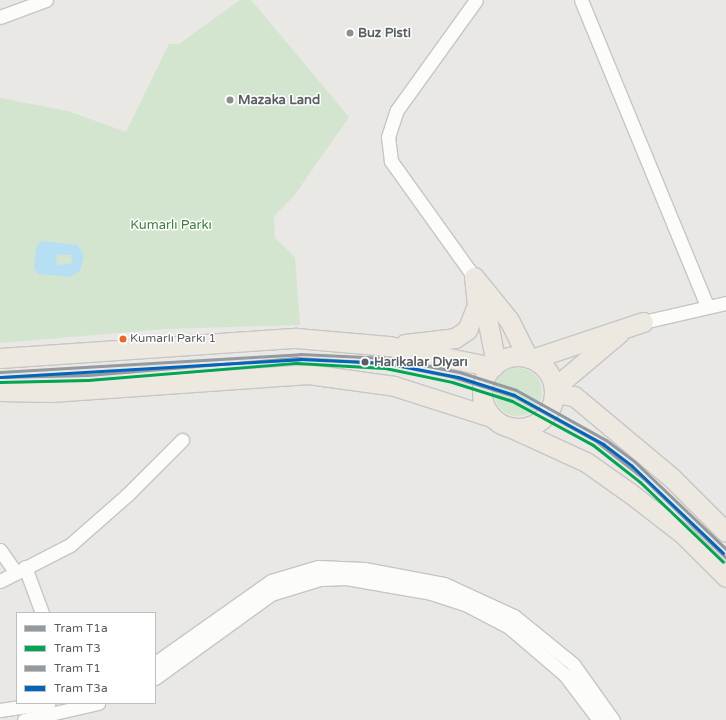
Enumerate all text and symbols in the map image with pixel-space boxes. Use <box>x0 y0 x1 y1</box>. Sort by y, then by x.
place label: Buz Pisti <box>358 25 411 41</box>
marker: Buz Pisti <box>345 28 355 38</box>
place label: Mazaka Land <box>238 92 320 108</box>
marker: Mazaka Land <box>225 95 235 105</box>
park label: Kumarlı Parkı <box>130 217 212 233</box>
place label: Kumarlı Parkı 1 <box>130 332 216 346</box>
marker: Kumarlı Parkı 1 <box>118 334 128 344</box>
place label: Harikalar Diyarı <box>374 354 468 370</box>
marker: Harikalar Diyarı <box>359 356 371 368</box>
legend <box>16 612 156 704</box>
text: Tram T1a <box>54 621 108 635</box>
text: Tram T3 <box>54 641 101 655</box>
text: Tram T1 <box>54 661 101 675</box>
text: Tram T3a <box>54 681 108 695</box>

